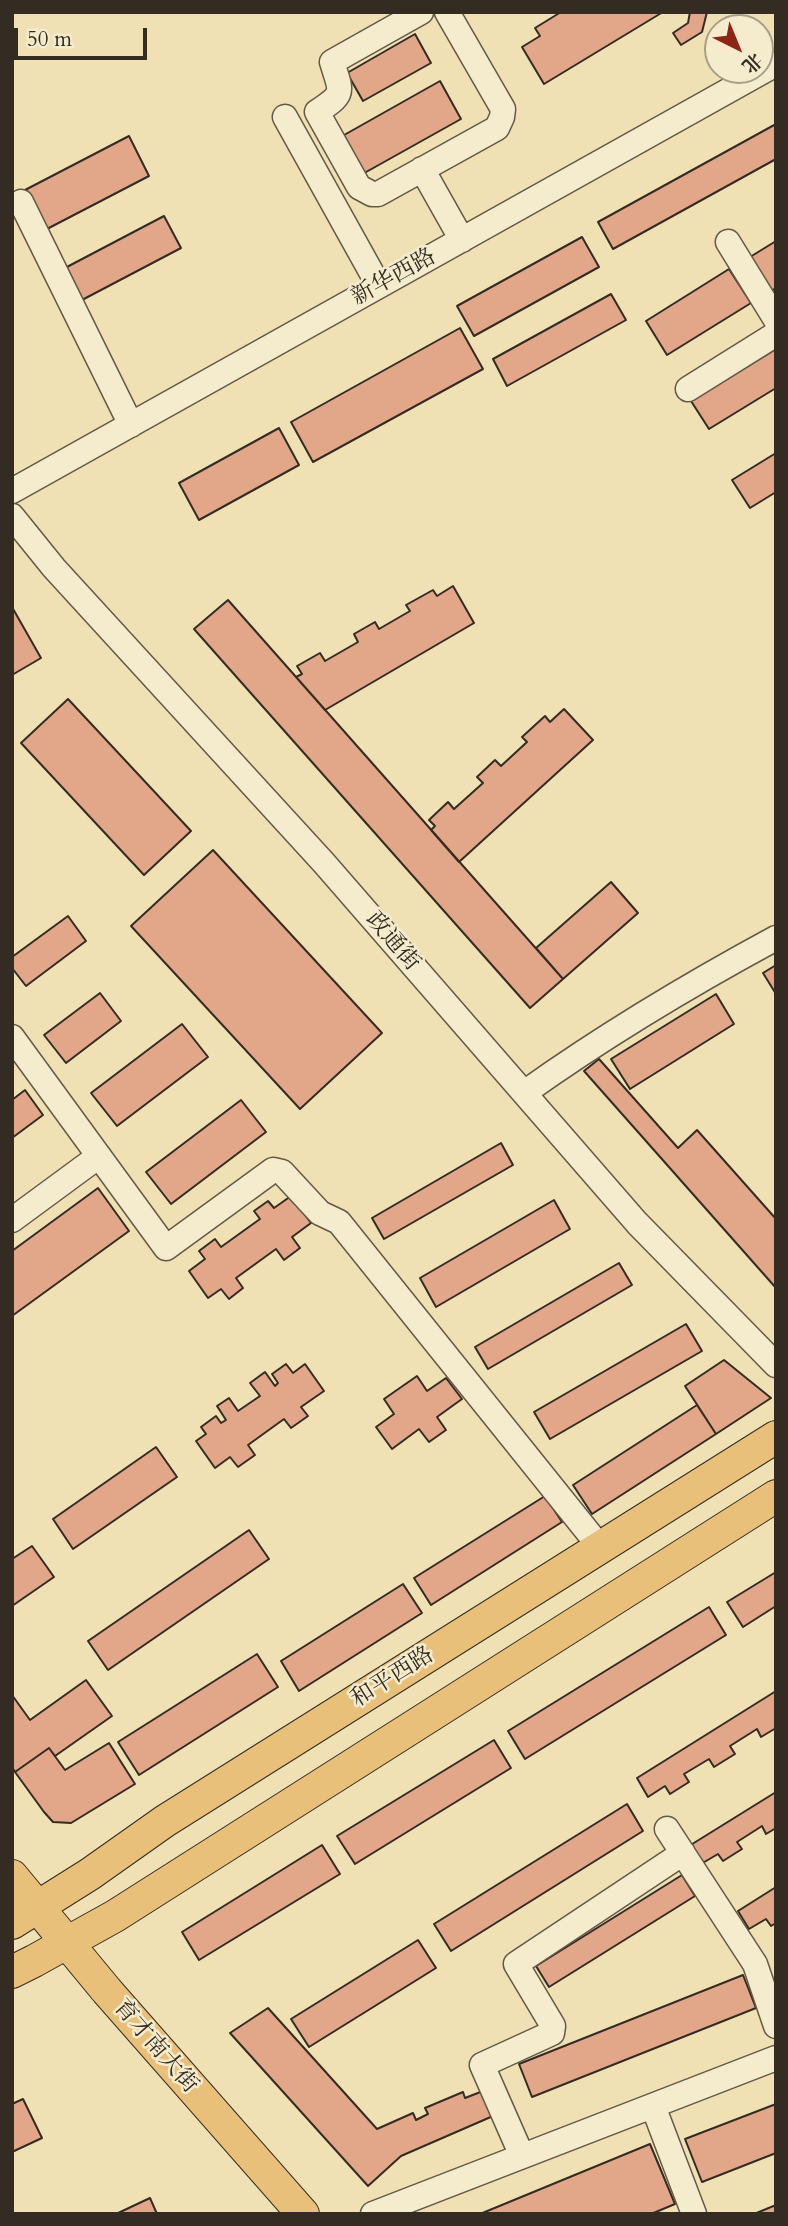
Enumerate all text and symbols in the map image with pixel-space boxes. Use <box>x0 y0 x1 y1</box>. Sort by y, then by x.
scale bar <box>18 14 150 58</box>
north arrow <box>704 14 774 84</box>
text: 50 m <box>27 25 72 54</box>
text: 北 <box>736 47 768 79</box>
street label: 新华西路 <box>347 244 441 312</box>
street label: 政通街 <box>359 907 425 977</box>
street label: 和平西路 <box>347 1642 439 1714</box>
street label: 育才南大街 <box>107 1995 203 2099</box>

